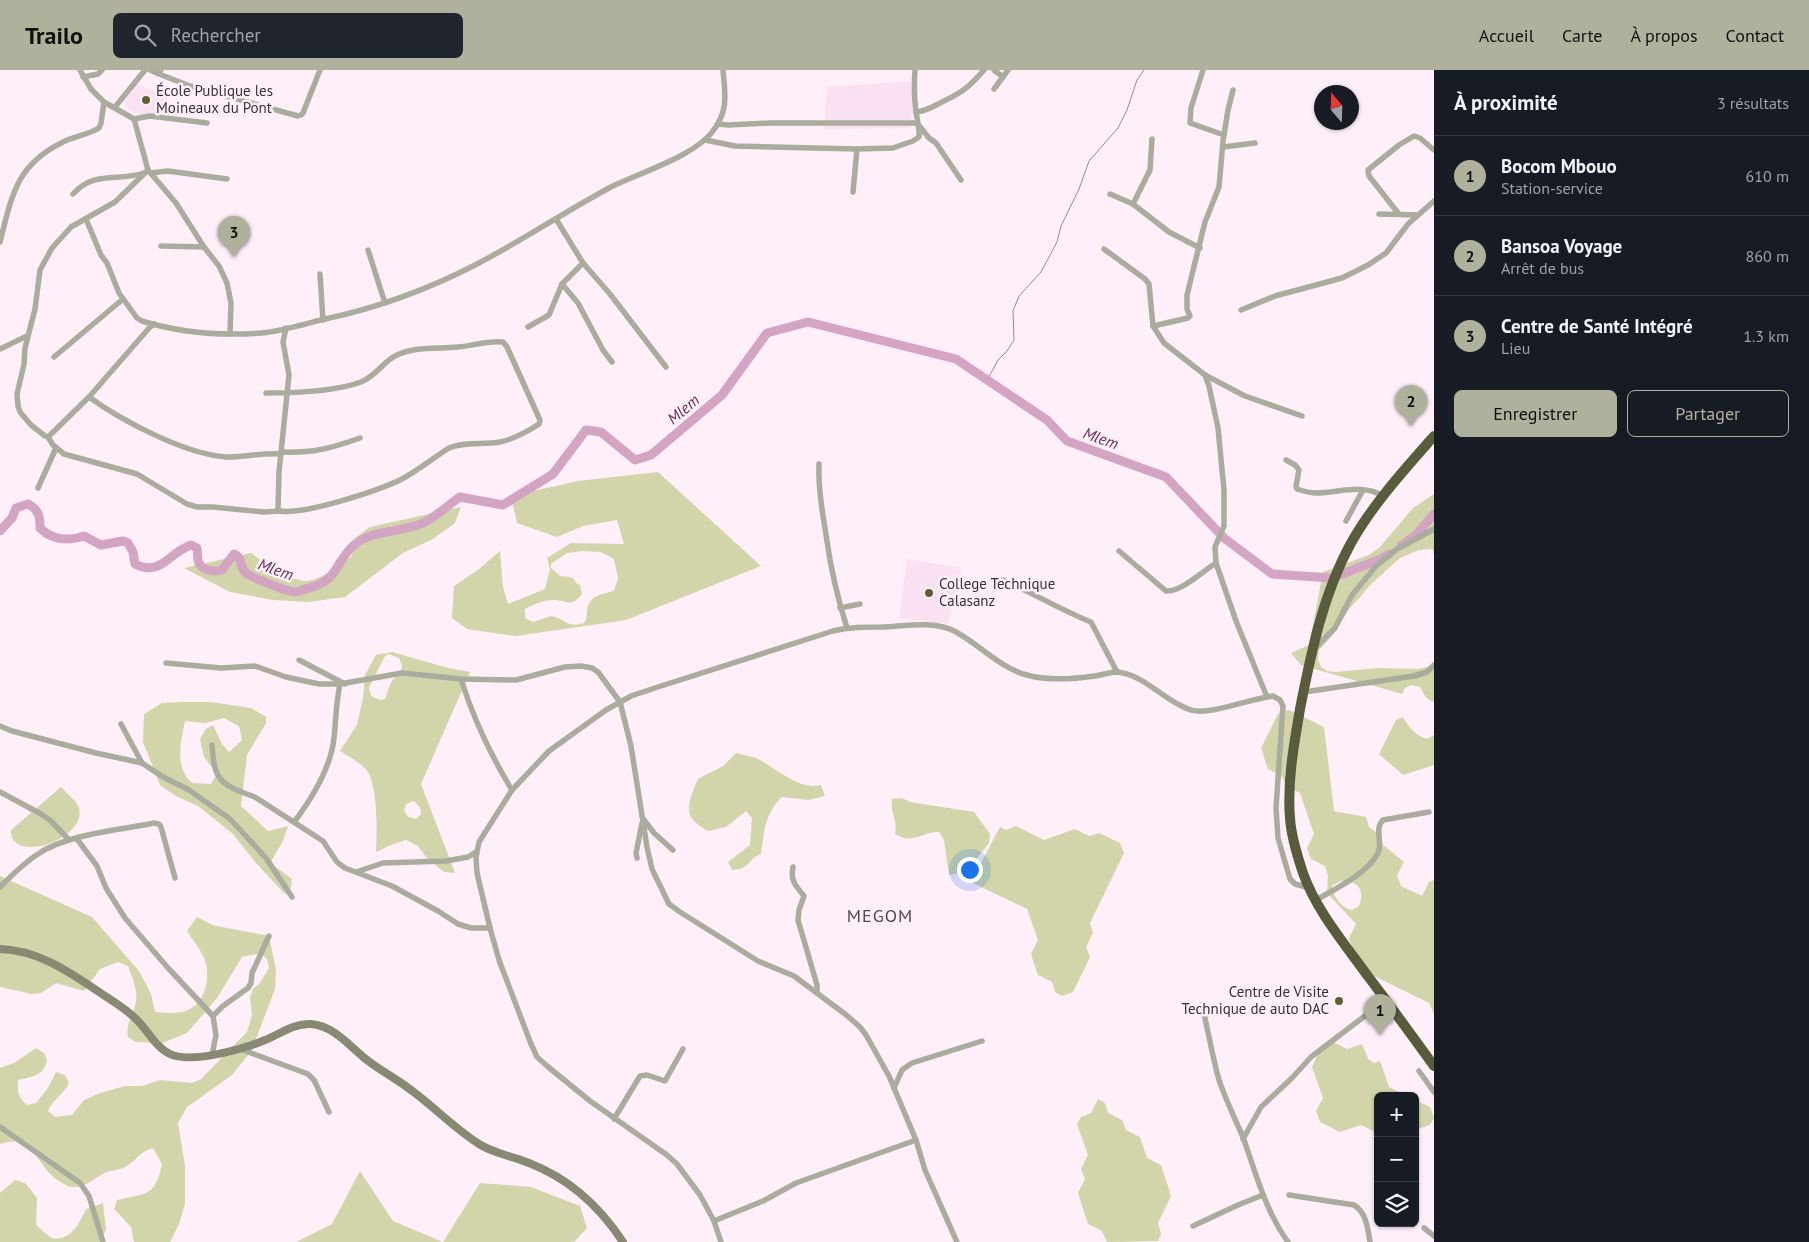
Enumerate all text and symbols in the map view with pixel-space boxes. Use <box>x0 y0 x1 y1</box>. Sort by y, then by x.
search box <box>113 13 463 58</box>
text: Trailo <box>25 20 83 51</box>
icon: search <box>131 21 159 49</box>
text: Rechercher <box>171 23 261 47</box>
text: Accueil <box>1479 24 1534 47</box>
text: Carte <box>1562 24 1603 47</box>
text: À propos <box>1631 24 1698 47</box>
text: Contact <box>1726 24 1784 47</box>
place label: École Publique les Moineaux du Pont <box>156 81 273 117</box>
north arrow <box>1314 85 1359 130</box>
text: À proximité <box>1454 89 1558 116</box>
text: 3 résultats <box>1717 93 1789 113</box>
marker: École Publique les Moineaux du Pont <box>140 94 152 106</box>
text: Bocom Mbouo <box>1501 154 1617 178</box>
text: 1 <box>1465 166 1475 186</box>
text: 610 m <box>1746 166 1789 186</box>
text: Station-service <box>1501 178 1603 198</box>
pin: 3 <box>218 216 250 257</box>
text: Bansoa Voyage <box>1501 234 1622 258</box>
text: 2 <box>1465 246 1475 266</box>
text: 860 m <box>1746 246 1789 266</box>
text: Arrêt de bus <box>1501 258 1584 278</box>
text: Centre de Santé Intégré <box>1501 314 1693 338</box>
text: 3 <box>1465 326 1475 346</box>
text: 1.3 km <box>1743 326 1789 346</box>
text: Lieu <box>1501 338 1530 358</box>
pin: 2 <box>1395 385 1427 426</box>
water label: Mlem <box>663 390 703 428</box>
button: Enregistrer <box>1454 390 1617 437</box>
button: Partager <box>1627 390 1789 437</box>
water label: Mlem <box>1081 422 1121 454</box>
water label: Mlem <box>256 553 296 585</box>
place label: College Technique Calasanz <box>939 574 1055 610</box>
marker: College Technique Calasanz <box>923 587 935 599</box>
your location <box>957 857 983 883</box>
district label: MEGOM <box>847 904 913 927</box>
place label: Centre de Visite Technique de auto DAC <box>1182 982 1329 1018</box>
pin: 1 <box>1364 994 1396 1035</box>
marker: Centre de Visite Technique de auto DAC <box>1333 995 1345 1007</box>
map controls <box>1374 1092 1419 1227</box>
button: + <box>1374 1092 1419 1137</box>
button: − <box>1374 1137 1419 1182</box>
button: layers <box>1374 1182 1419 1227</box>

